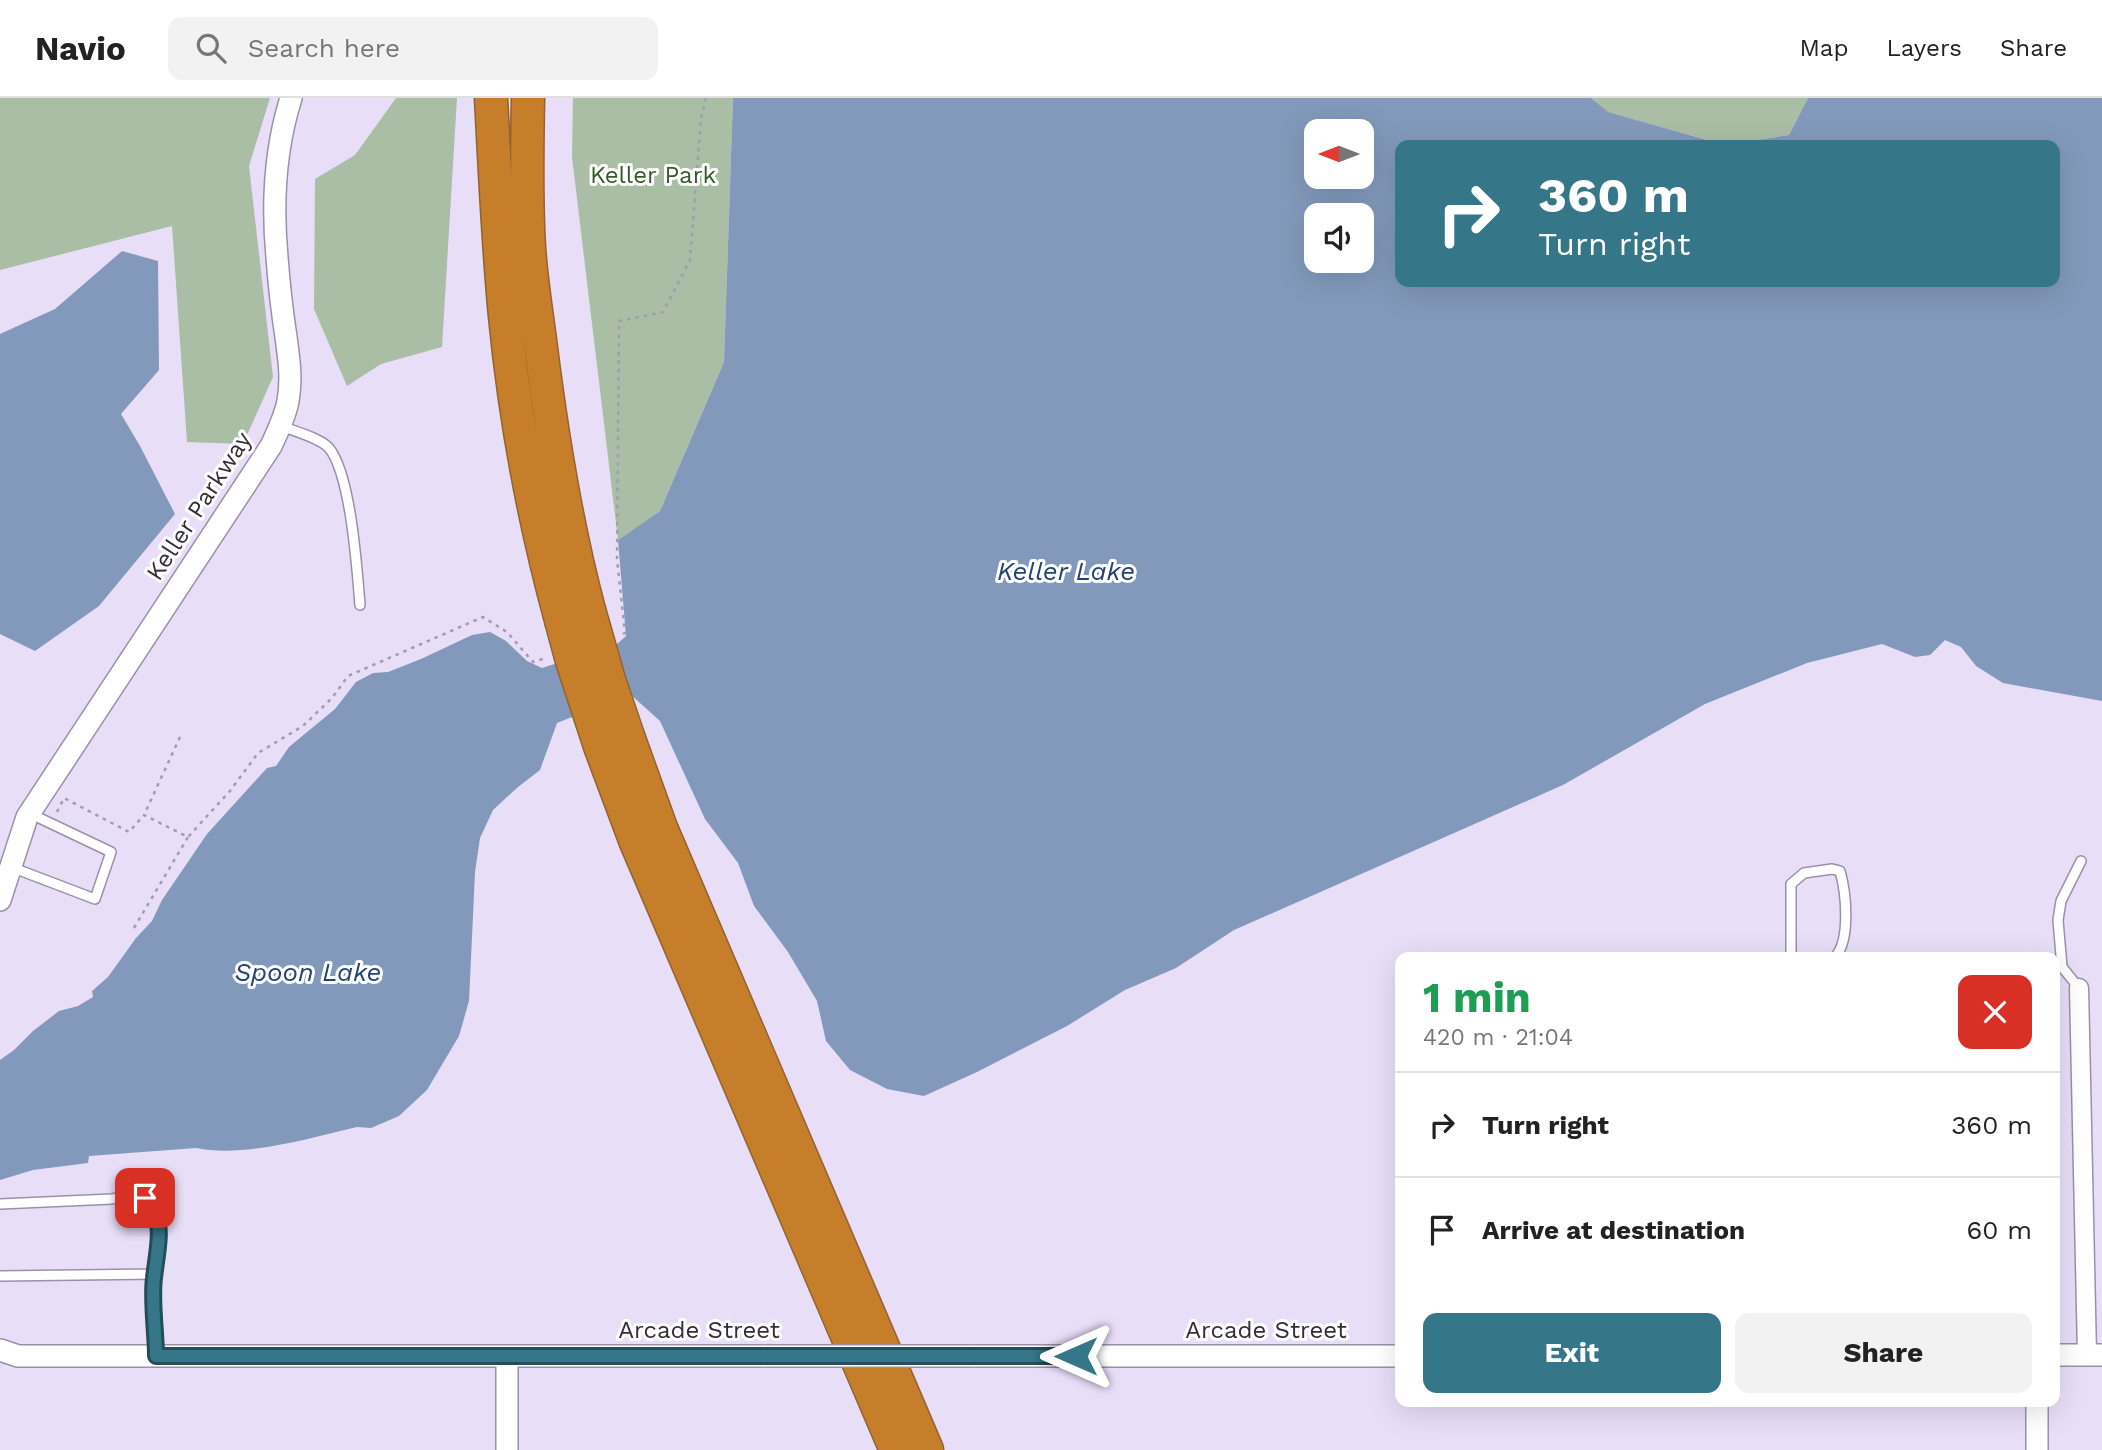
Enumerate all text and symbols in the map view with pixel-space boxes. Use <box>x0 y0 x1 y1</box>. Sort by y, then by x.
search box <box>168 17 658 80</box>
text: Navio <box>35 29 126 68</box>
icon: search <box>192 29 230 67</box>
text: Search here <box>248 33 400 63</box>
text: Map <box>1800 34 1848 62</box>
text: Layers <box>1886 34 1962 62</box>
text: Share <box>2000 34 2067 62</box>
north arrow <box>1304 119 1374 189</box>
map controls <box>1304 119 1374 273</box>
park label: Keller Park <box>590 161 716 189</box>
text: 360 m <box>1538 166 1689 224</box>
icon: right <box>1423 168 1514 259</box>
button: sound <box>1304 203 1374 273</box>
text: Turn right <box>1538 225 1690 263</box>
street label: Keller Parkway <box>141 426 258 585</box>
water label: Keller Lake <box>997 556 1135 586</box>
water label: Spoon Lake <box>235 957 381 987</box>
text: 1 min <box>1423 973 1531 1022</box>
button: close <box>1958 975 2032 1049</box>
text: 420 m · 21:04 <box>1423 1024 1573 1051</box>
icon: right <box>1423 1106 1461 1144</box>
text: Turn right <box>1482 1110 1609 1140</box>
text: 360 m <box>1951 1110 2032 1140</box>
pin <box>115 1168 175 1228</box>
icon: arrive <box>126 1179 164 1217</box>
icon: arrive <box>1423 1211 1461 1249</box>
text: Arrive at destination <box>1482 1215 1745 1245</box>
text: 60 m <box>1966 1215 2032 1245</box>
button: Exit <box>1423 1313 1721 1393</box>
button: Share <box>1735 1313 2032 1393</box>
street label: Arcade Street <box>618 1316 780 1344</box>
street label: Arcade Street <box>1185 1316 1347 1344</box>
position arrow <box>1039 1319 1113 1393</box>

